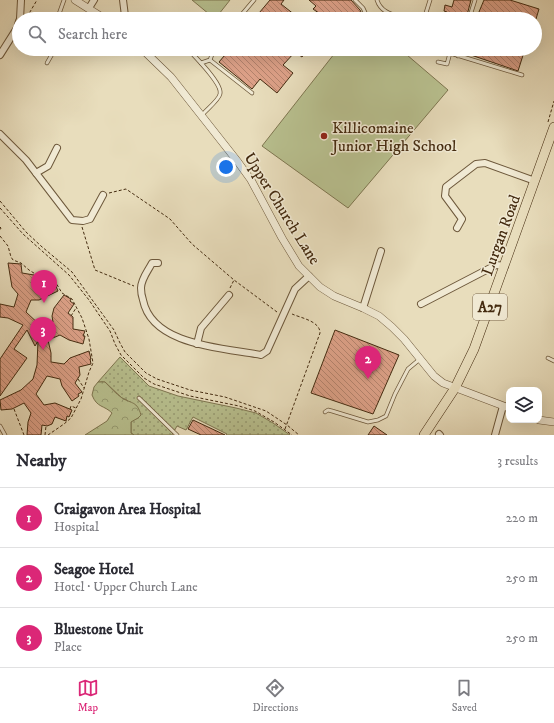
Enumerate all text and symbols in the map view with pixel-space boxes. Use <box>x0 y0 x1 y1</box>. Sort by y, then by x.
search box <box>12 12 542 56</box>
icon: search <box>26 23 48 45</box>
text: Search here <box>58 25 127 44</box>
place label: Killicomaine Junior High School <box>330 118 457 156</box>
marker: Killicomaine Junior High School <box>319 131 329 141</box>
street label: Upper Church Lane <box>240 149 325 269</box>
your location <box>216 157 236 177</box>
street label: Lurgan Road <box>477 192 525 279</box>
pin: 1 <box>31 270 57 303</box>
road number: A27 <box>473 294 507 320</box>
pin: 3 <box>30 317 56 350</box>
pin: 2 <box>355 346 381 379</box>
map controls <box>506 387 542 423</box>
button: layers <box>506 387 542 423</box>
text: Nearby <box>16 450 66 472</box>
text: 3 results <box>497 453 538 469</box>
text: Craigavon Area Hospital <box>54 500 201 519</box>
text: 1 <box>27 510 31 526</box>
text: 220 m <box>506 510 538 526</box>
text: Hospital <box>54 519 99 535</box>
text: Seagoe Hotel <box>54 560 134 579</box>
text: 2 <box>26 570 32 586</box>
text: 250 m <box>506 570 538 586</box>
text: Hotel · Upper Church Lane <box>54 579 198 595</box>
text: Bluestone Unit <box>54 620 143 639</box>
text: 3 <box>27 630 31 646</box>
text: 250 m <box>506 630 538 646</box>
text: Place <box>54 639 82 655</box>
tab: Map <box>77 677 99 715</box>
tab: Directions <box>253 677 298 715</box>
tab: Saved <box>452 677 477 715</box>

